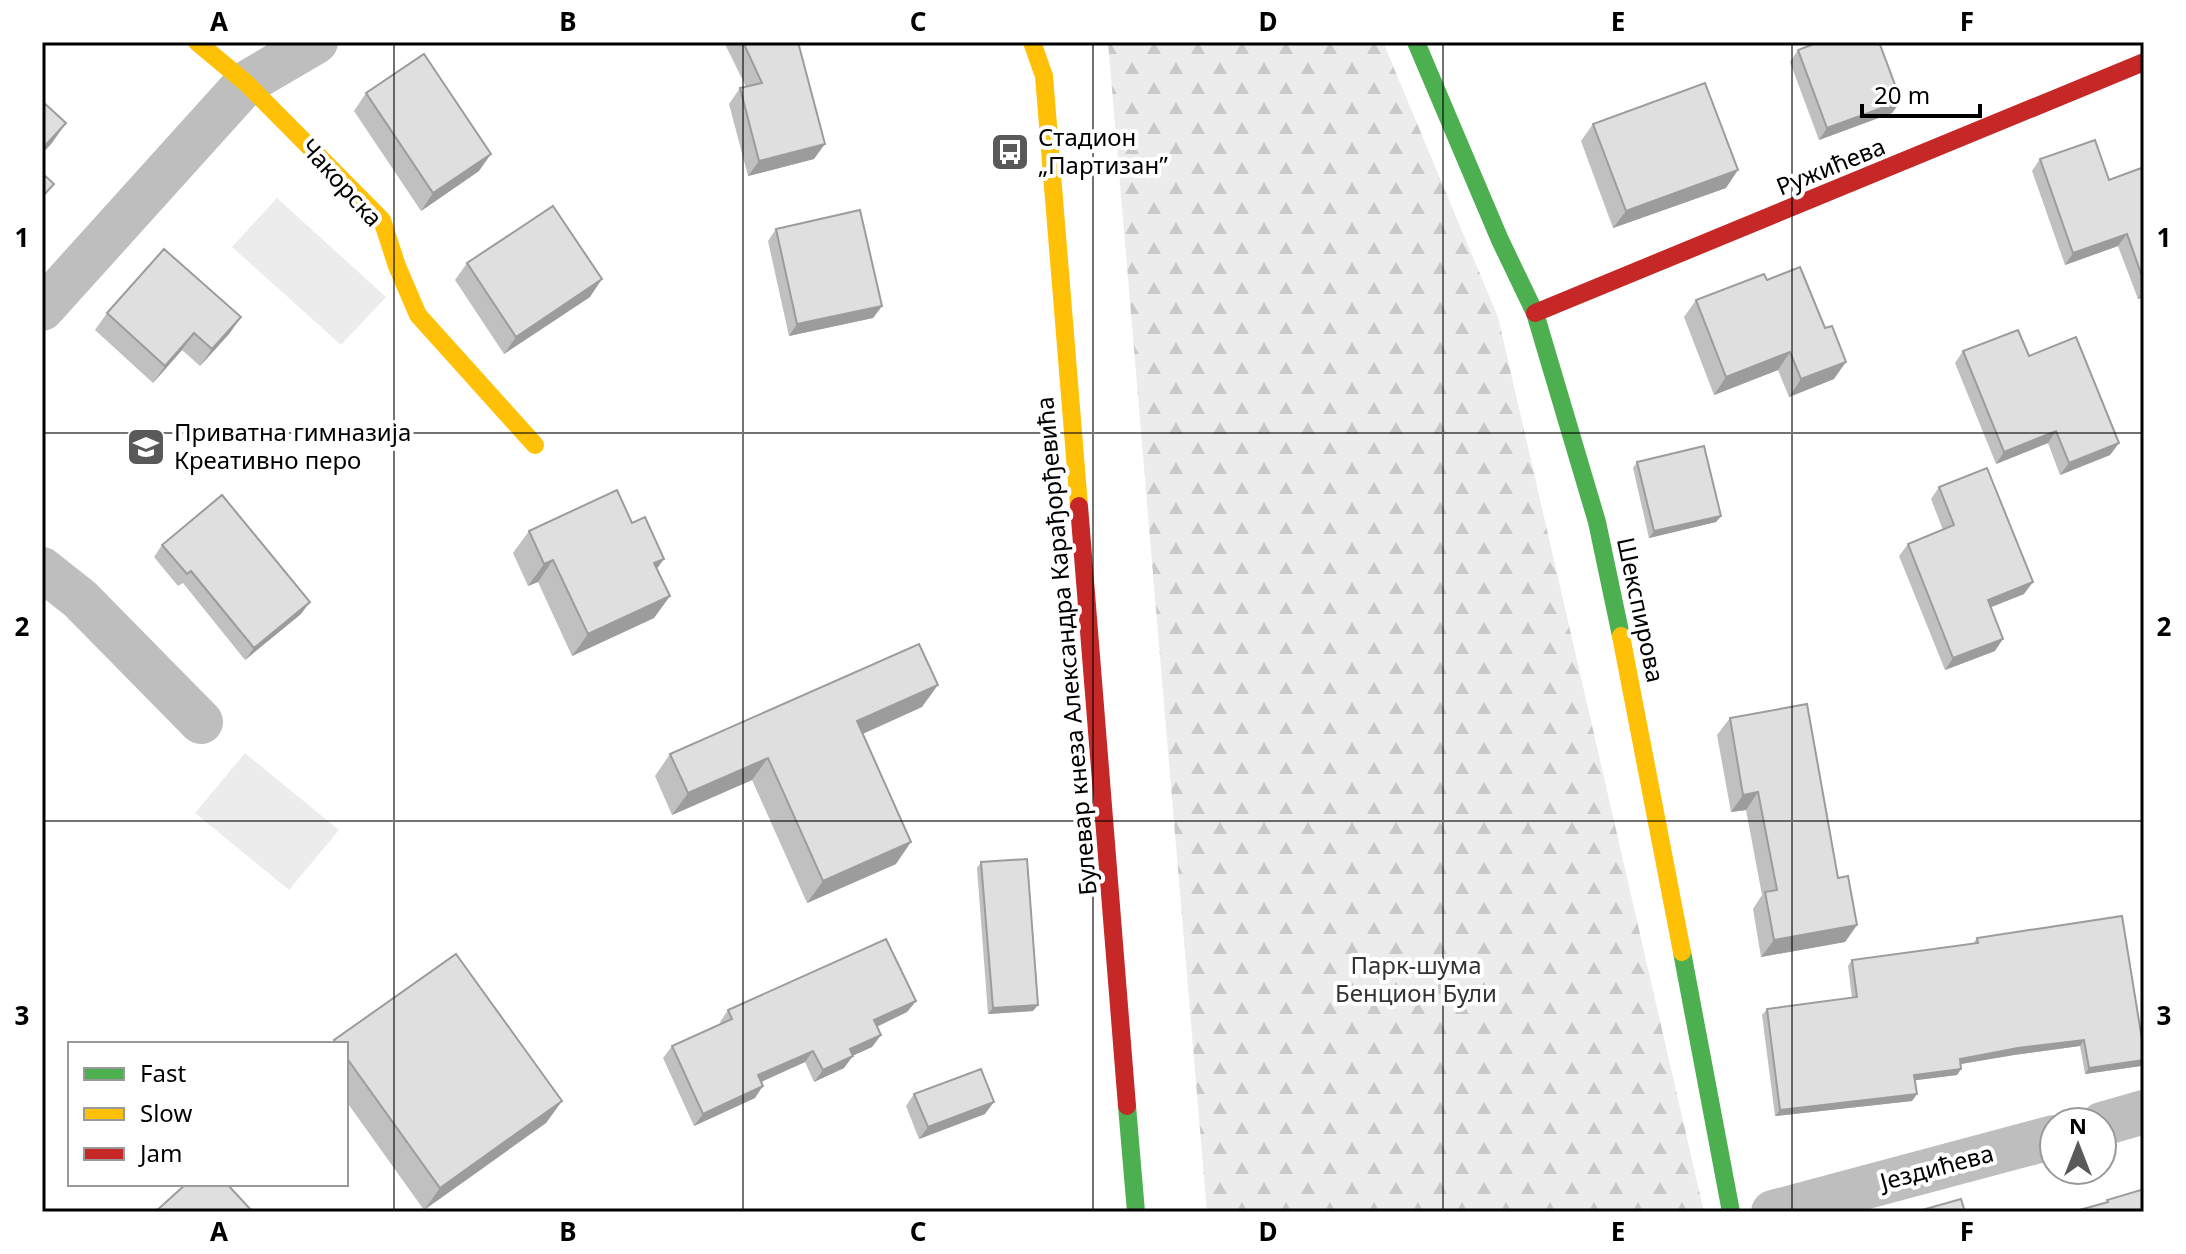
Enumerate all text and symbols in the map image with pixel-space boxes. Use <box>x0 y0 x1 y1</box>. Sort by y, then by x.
text: A <box>210 3 228 39</box>
text: B <box>559 3 577 39</box>
text: C <box>910 3 926 39</box>
text: D <box>1258 3 1278 39</box>
text: E <box>1611 3 1625 39</box>
text: F <box>1960 3 1974 39</box>
scale bar <box>1862 68 1980 118</box>
text: 20 m <box>1874 78 1930 111</box>
place label: Стадион „Партизан” <box>1038 120 1168 181</box>
street label: Ружићева <box>1771 129 1890 202</box>
street label: Чакорска <box>294 131 391 233</box>
bus stop icon: Стадион „Партизан” <box>989 131 1031 173</box>
text: 1 <box>15 219 29 255</box>
text: 1 <box>2157 219 2171 255</box>
street label: Булевар кнеза Александра Карађорђевића <box>1027 395 1104 897</box>
place label: Приватна гимназија Креативно перо <box>174 415 411 476</box>
school or university icon: Приватна гимназија Креативно перо <box>125 426 167 468</box>
street label: Шекспирова <box>1610 534 1673 685</box>
text: 2 <box>15 608 30 644</box>
text: 2 <box>2157 608 2172 644</box>
park label: Парк-шума Бенцион Були <box>1335 948 1497 1009</box>
text: 3 <box>15 997 29 1033</box>
text: 3 <box>2157 997 2171 1033</box>
legend <box>68 1042 348 1186</box>
text: Fast <box>140 1056 186 1089</box>
text: Slow <box>140 1096 192 1129</box>
north arrow <box>2038 1106 2118 1186</box>
text: N <box>2069 1110 2087 1140</box>
text: Jam <box>138 1136 182 1169</box>
street label: Јездићева <box>1874 1136 1997 1198</box>
text: A <box>210 1213 228 1249</box>
text: B <box>559 1213 577 1249</box>
text: C <box>910 1213 926 1249</box>
text: D <box>1258 1213 1278 1249</box>
text: E <box>1611 1213 1625 1249</box>
text: F <box>1960 1213 1974 1249</box>

